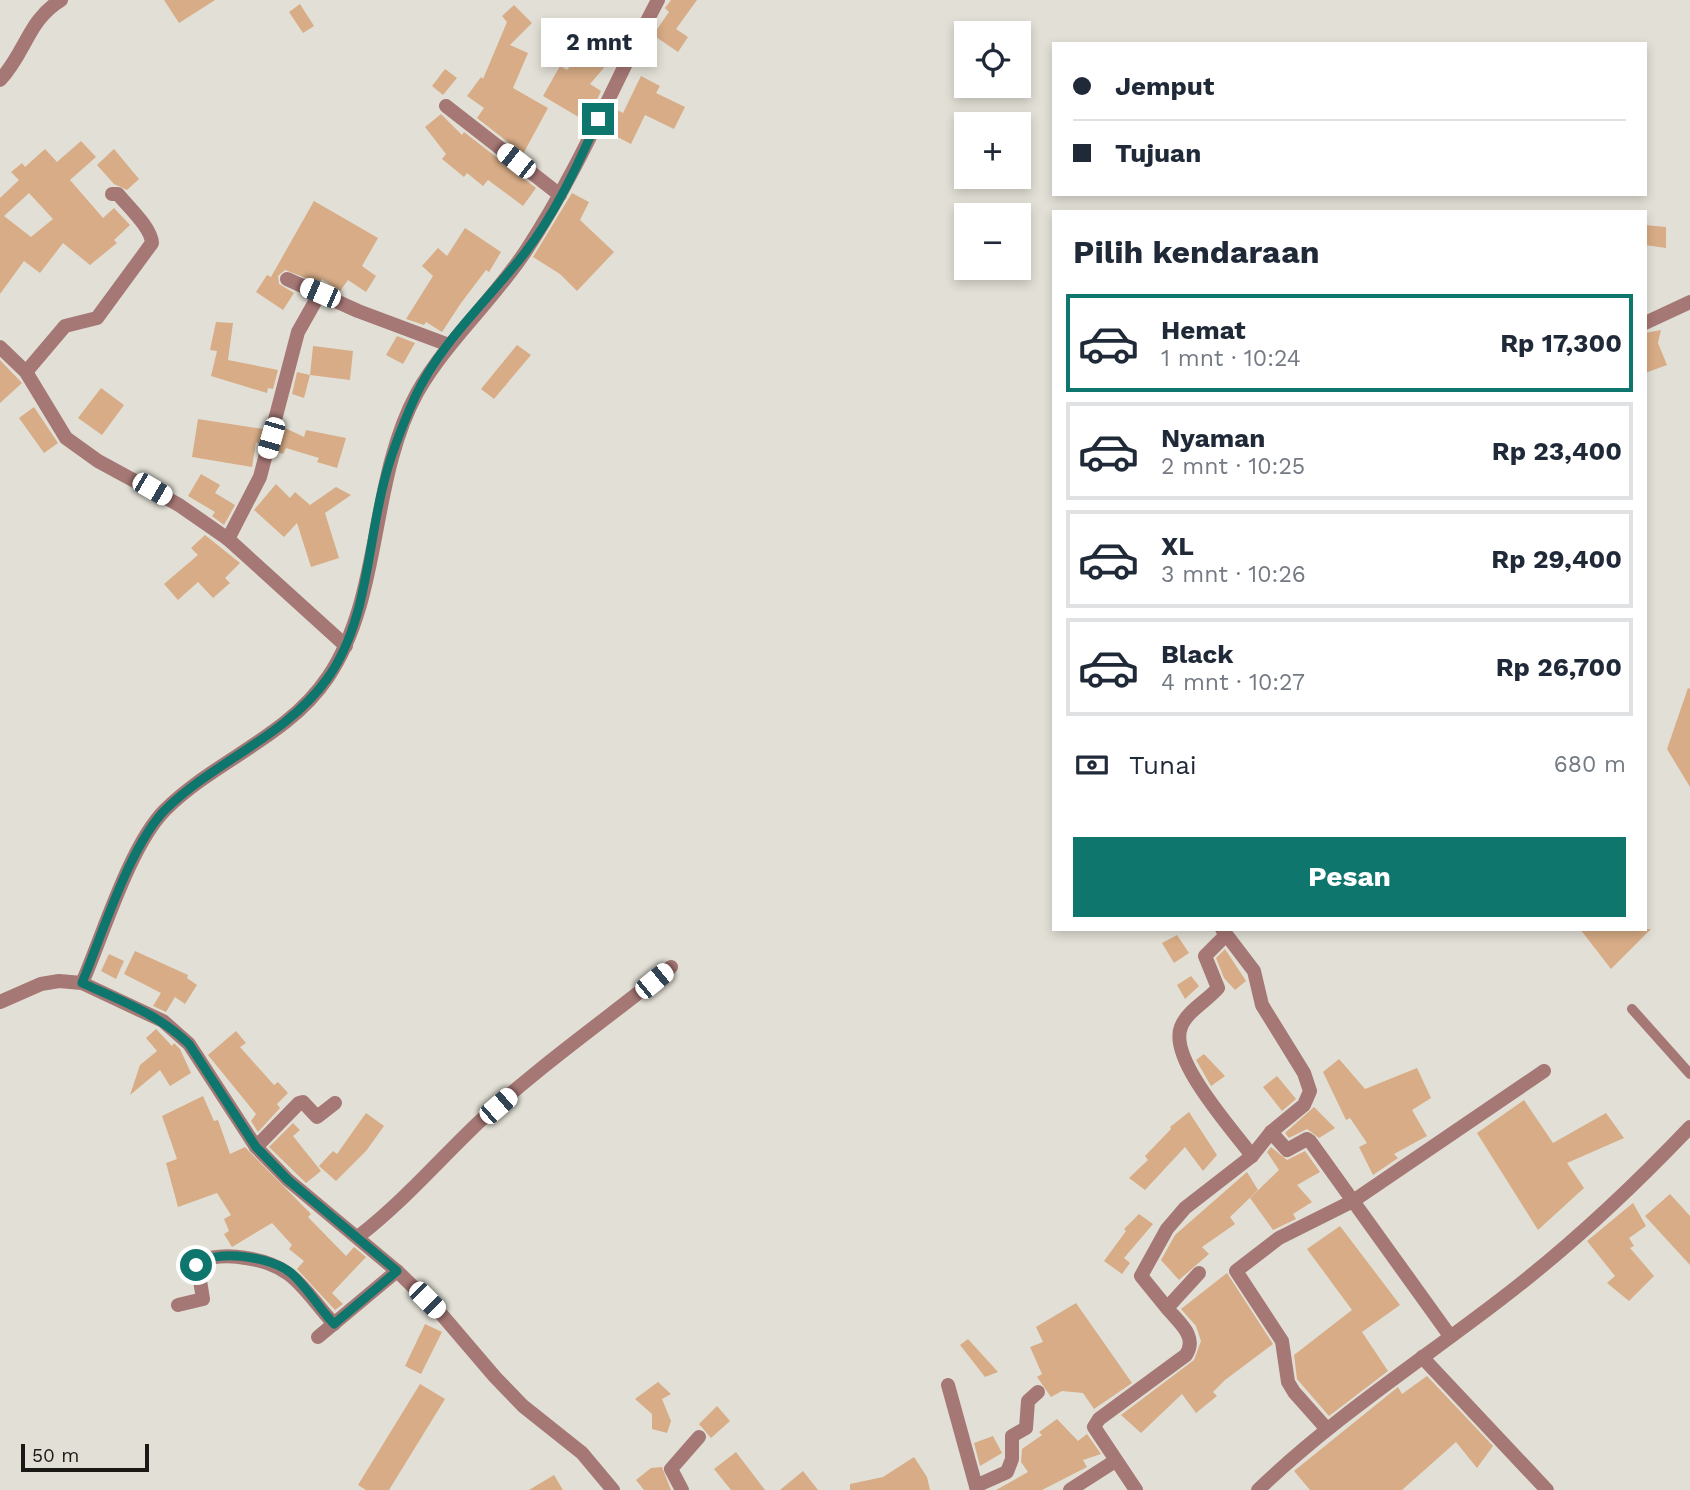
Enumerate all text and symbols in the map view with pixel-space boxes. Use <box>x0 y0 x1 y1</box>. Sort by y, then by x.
callout: 2 mnt <box>540 18 656 66</box>
map controls <box>954 21 1031 280</box>
button: locate <box>954 21 1031 98</box>
text: 2 mnt <box>566 29 632 56</box>
text: Jemput <box>1115 71 1214 101</box>
route end <box>582 103 614 135</box>
button: + <box>954 112 1031 189</box>
text: Tujuan <box>1115 138 1201 168</box>
car <box>493 140 540 182</box>
button: − <box>954 203 1031 280</box>
text: Pilih kendaraan <box>1073 233 1320 271</box>
car <box>297 275 344 311</box>
icon: car <box>1077 312 1140 375</box>
text: Hemat <box>1161 315 1246 345</box>
text: Rp 17,300 <box>1500 328 1622 358</box>
text: 1 mnt · 10:24 <box>1161 345 1301 372</box>
car <box>256 415 287 461</box>
icon: car <box>1077 420 1140 483</box>
text: Nyaman <box>1161 423 1265 453</box>
text: Rp 23,400 <box>1492 436 1622 466</box>
text: 2 mnt · 10:25 <box>1161 453 1305 480</box>
car <box>129 469 176 509</box>
icon: car <box>1077 528 1140 591</box>
text: XL <box>1161 531 1194 561</box>
text: Rp 29,400 <box>1491 544 1622 574</box>
text: 3 mnt · 10:26 <box>1161 561 1306 588</box>
icon: car <box>1077 636 1140 699</box>
text: Black <box>1161 639 1233 669</box>
text: Rp 26,700 <box>1496 652 1622 682</box>
text: 4 mnt · 10:27 <box>1161 669 1305 696</box>
icon: cash <box>1073 746 1111 784</box>
text: Tunai <box>1129 750 1197 780</box>
text: 680 m <box>1554 751 1626 778</box>
button: Pesan <box>1073 837 1626 917</box>
car <box>632 960 677 1002</box>
car <box>476 1084 521 1128</box>
route start <box>180 1249 212 1281</box>
car <box>405 1278 450 1322</box>
scale bar <box>21 1441 149 1473</box>
text: 50 m <box>32 1444 79 1467</box>

